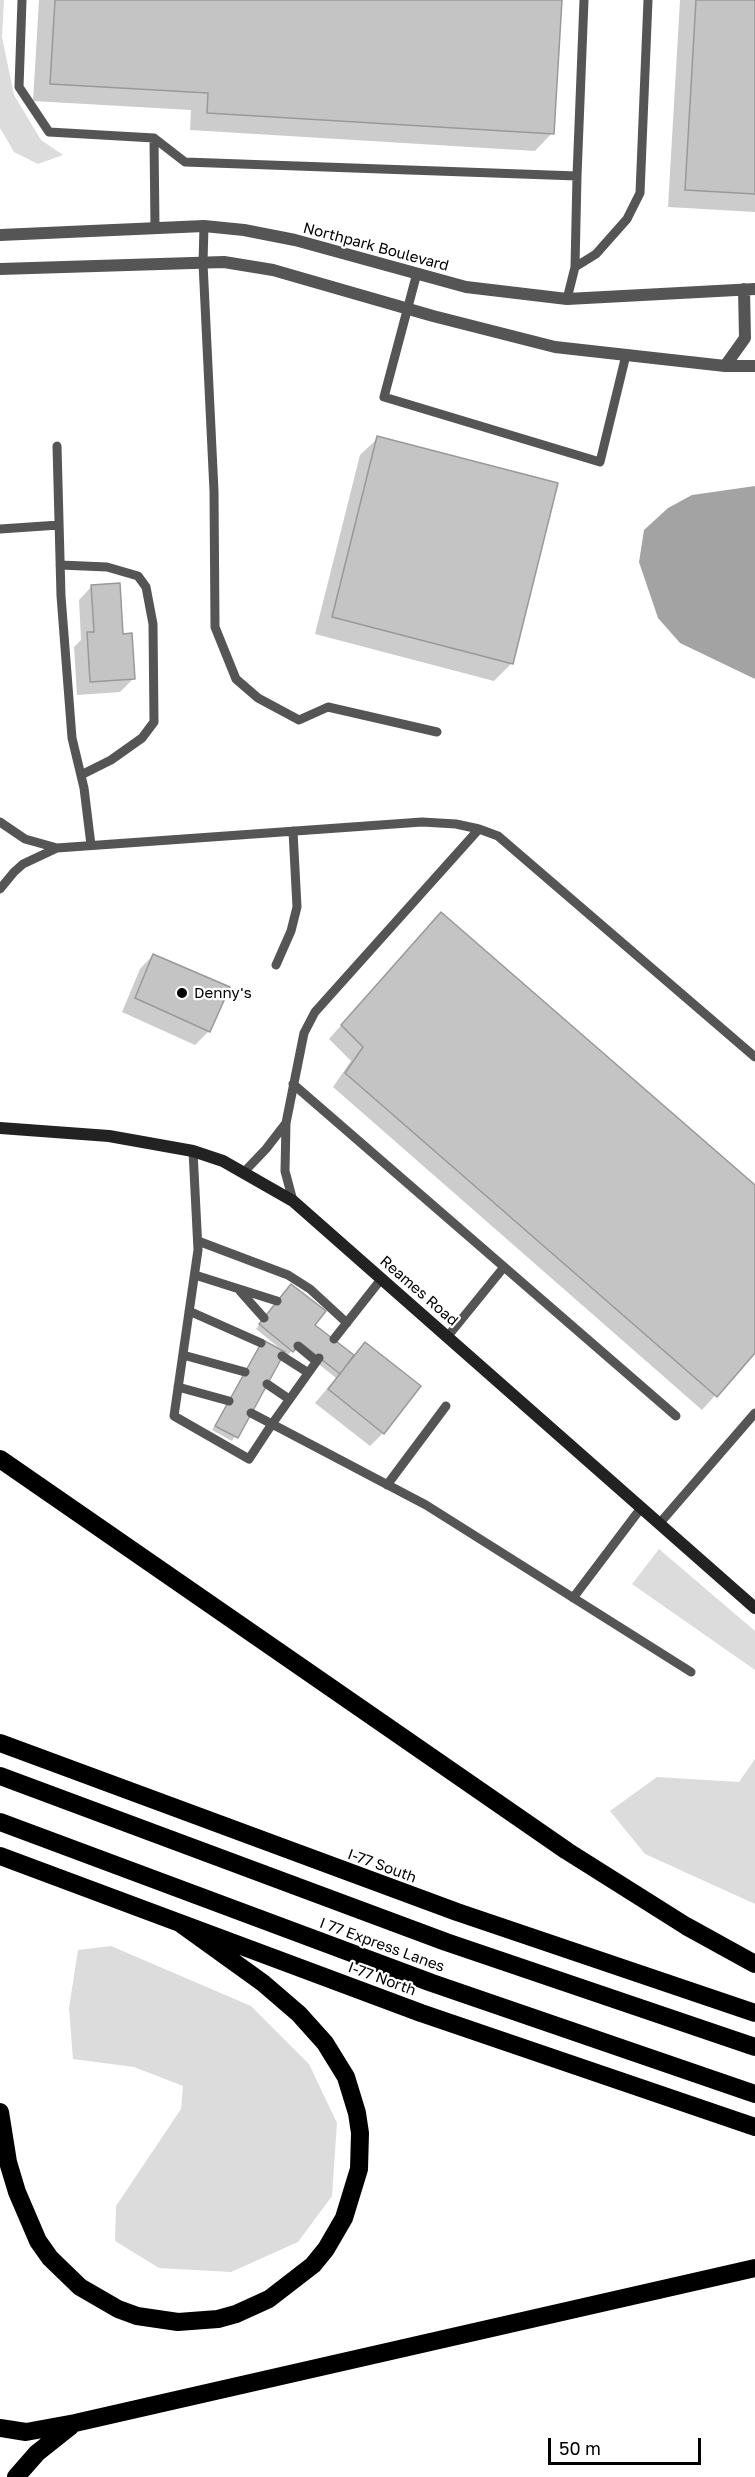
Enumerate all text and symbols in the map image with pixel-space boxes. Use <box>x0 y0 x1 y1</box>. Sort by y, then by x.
street label: Northpark Boulevard <box>301 219 451 275</box>
place label: Denny's <box>194 984 252 1002</box>
marker: Denny's <box>175 986 189 1000</box>
street label: Reames Road <box>376 1252 462 1330</box>
street label: I-77 South <box>345 1845 419 1887</box>
street label: I 77 Express Lanes <box>317 1914 447 1976</box>
street label: I-77 North <box>346 1958 418 2000</box>
scale bar <box>551 2426 704 2464</box>
text: 50 m <box>559 2437 601 2459</box>

